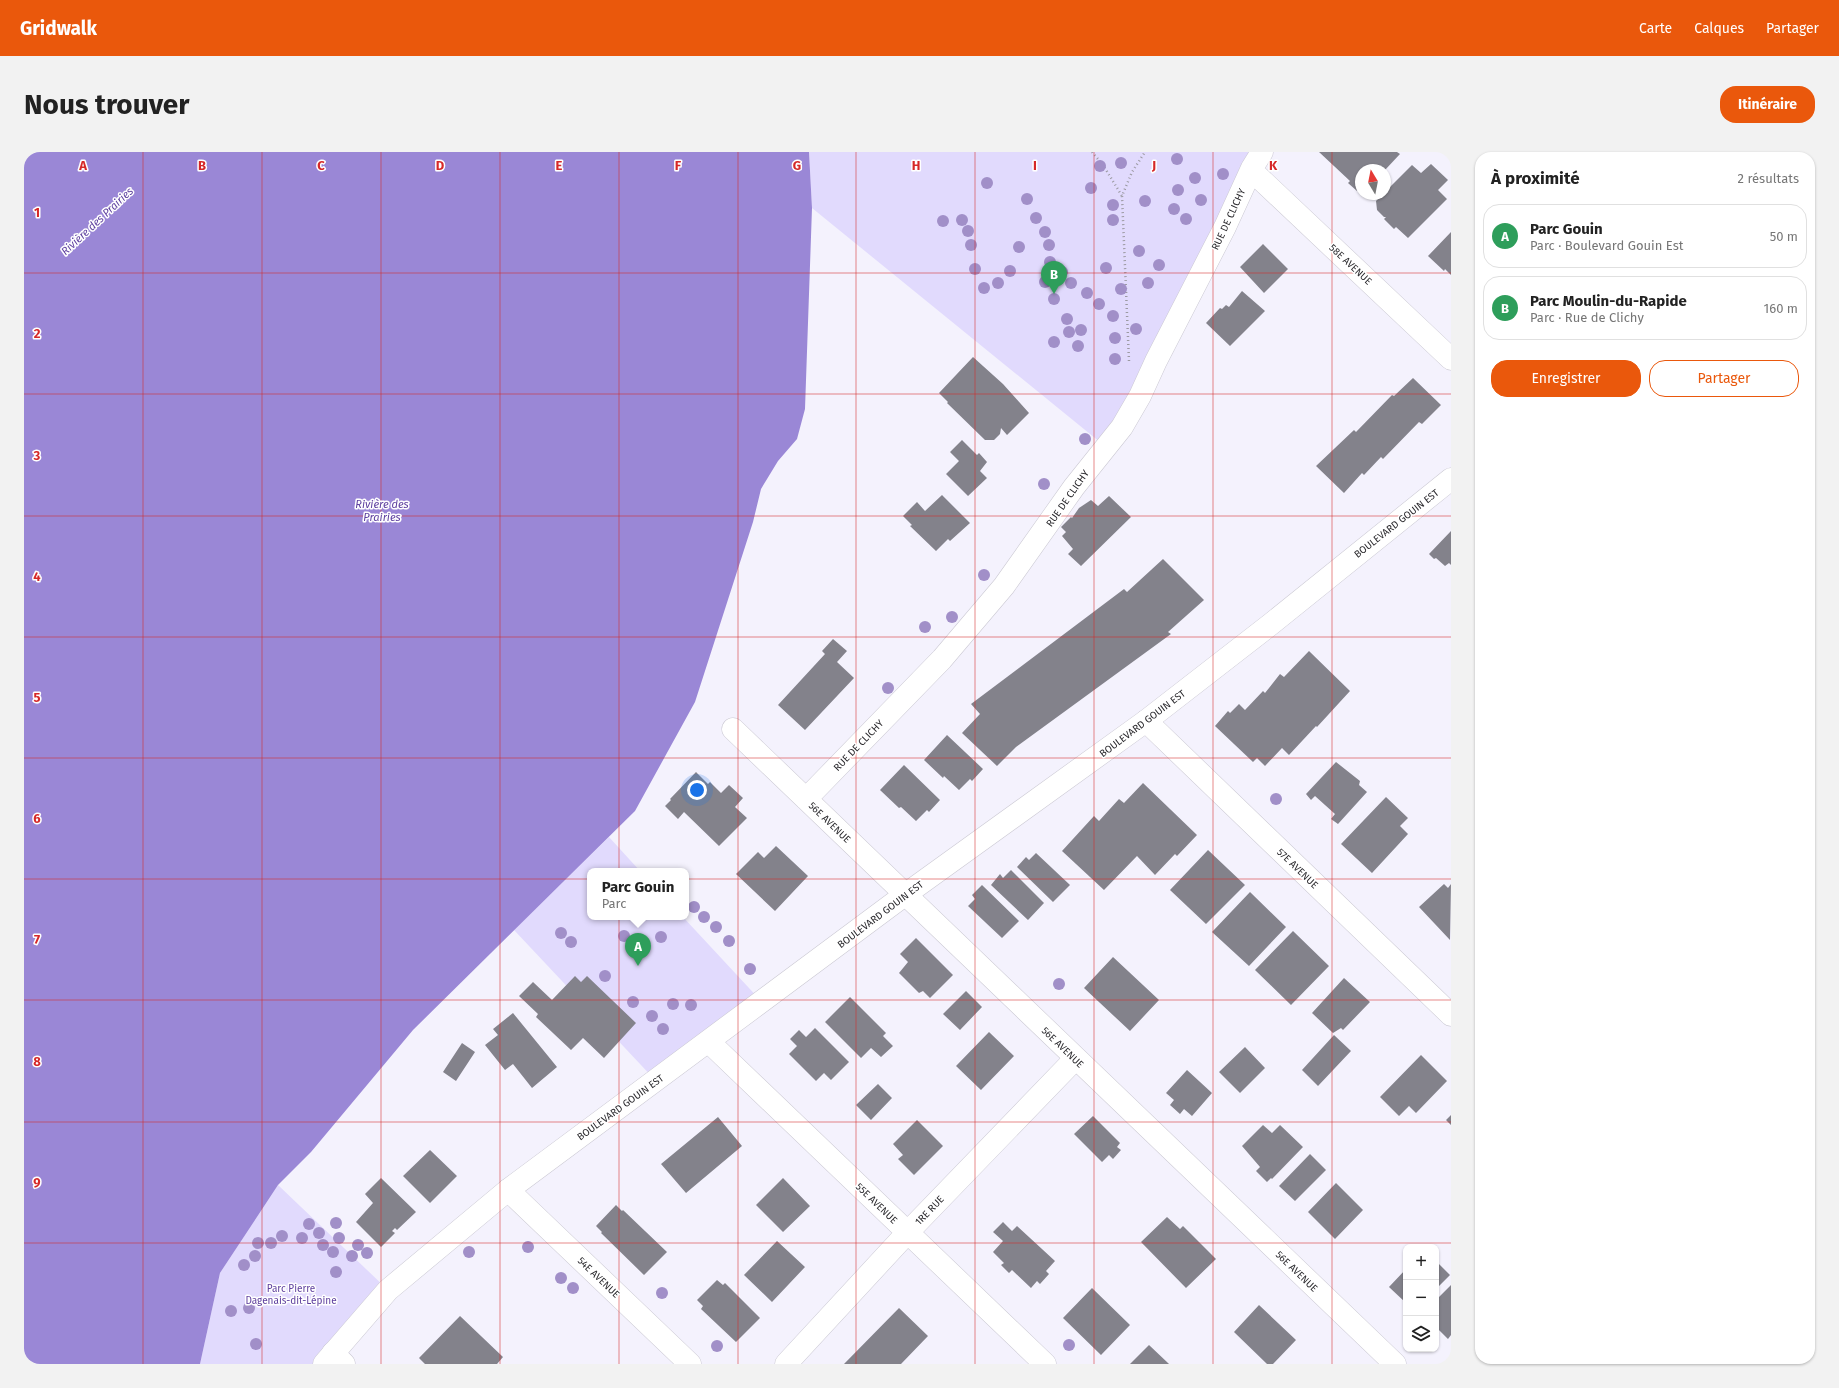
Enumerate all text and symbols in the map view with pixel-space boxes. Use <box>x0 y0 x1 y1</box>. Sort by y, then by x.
text: Gridwalk <box>20 17 97 40</box>
text: Carte <box>1639 20 1672 37</box>
text: Calques <box>1694 20 1744 37</box>
text: Partager <box>1766 20 1819 37</box>
button: Itinéraire <box>1720 86 1815 123</box>
text: Nous trouver <box>24 88 189 121</box>
text: A <box>78 158 87 173</box>
text: B <box>198 158 206 173</box>
text: C <box>317 158 325 173</box>
text: D <box>436 158 445 173</box>
text: E <box>556 158 563 173</box>
text: F <box>675 158 682 173</box>
text: G <box>793 158 801 173</box>
text: H <box>912 158 920 173</box>
text: I <box>1033 158 1037 173</box>
text: J <box>1151 158 1156 173</box>
text: K <box>1269 158 1278 173</box>
north arrow <box>1355 164 1391 200</box>
text: À proximité <box>1491 168 1580 189</box>
text: 2 résultats <box>1738 171 1799 186</box>
water label: Rivière des Prairies <box>59 185 136 258</box>
street label: RUE DE CLICHY <box>1209 186 1249 252</box>
text: 1 <box>34 205 40 220</box>
text: Parc Gouin <box>1530 220 1603 238</box>
text: A <box>1501 229 1509 244</box>
text: 50 m <box>1770 229 1798 244</box>
text: Parc · Boulevard Gouin Est <box>1530 238 1683 253</box>
street label: 58E AVENUE <box>1327 242 1374 287</box>
pin: B <box>1041 261 1067 294</box>
text: Parc Moulin-du-Rapide <box>1530 292 1687 310</box>
text: B <box>1501 301 1509 316</box>
text: 160 m <box>1764 301 1798 316</box>
text: Parc · Rue de Clichy <box>1530 310 1644 325</box>
text: 2 <box>34 326 41 341</box>
button: Enregistrer <box>1491 360 1641 397</box>
button: Partager <box>1649 360 1799 397</box>
text: 3 <box>33 448 41 463</box>
street label: RUE DE CLICHY <box>1044 468 1092 529</box>
street label: BOULEVARD GOUIN EST <box>1352 486 1442 561</box>
water label: Rivière des Prairies <box>355 498 409 524</box>
text: 4 <box>33 569 41 584</box>
street label: BOULEVARD GOUIN EST <box>1097 687 1188 760</box>
text: 5 <box>34 690 41 705</box>
street label: RUE DE CLICHY <box>831 717 886 774</box>
your location <box>687 780 707 800</box>
street label: 56E AVENUE <box>806 800 853 846</box>
text: 6 <box>33 811 41 826</box>
street label: 57E AVENUE <box>1274 846 1320 891</box>
popup <box>587 868 689 920</box>
text: Parc Gouin <box>602 878 674 896</box>
street label: BOULEVARD GOUIN EST <box>835 878 926 951</box>
text: Parc <box>602 896 626 911</box>
text: 7 <box>34 932 40 947</box>
pin: A <box>625 933 651 966</box>
street label: 56E AVENUE <box>1039 1025 1086 1071</box>
text: 8 <box>33 1054 41 1069</box>
street label: BOULEVARD GOUIN EST <box>575 1072 667 1143</box>
text: 9 <box>33 1175 41 1190</box>
street label: 55E AVENUE <box>853 1181 900 1227</box>
street label: 1RE RUE <box>913 1193 947 1228</box>
map controls <box>1403 1244 1439 1352</box>
button: + <box>1403 1244 1439 1280</box>
street label: 56E AVENUE <box>1273 1249 1320 1295</box>
street label: 54E AVENUE <box>575 1255 622 1301</box>
button: − <box>1403 1280 1439 1316</box>
park label: Parc Pierre Dagenais-dit-Lépine <box>245 1283 337 1307</box>
button: layers <box>1403 1316 1439 1352</box>

